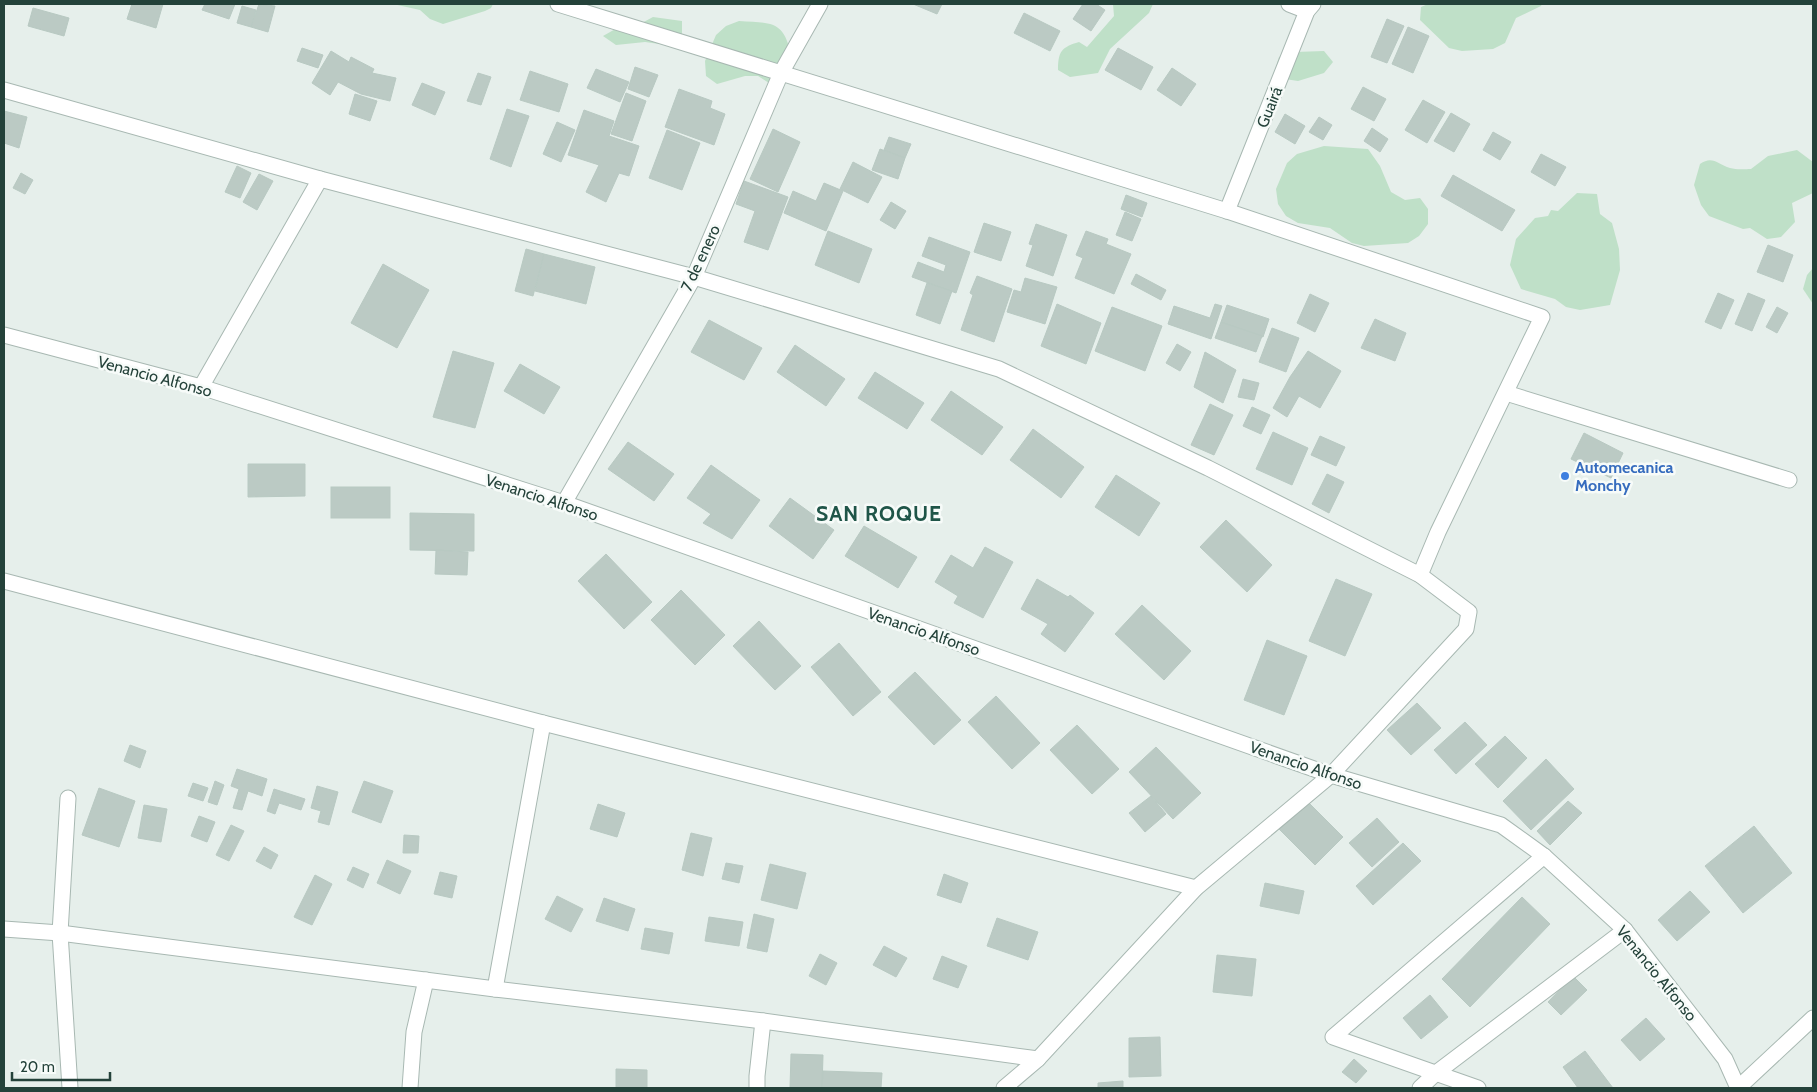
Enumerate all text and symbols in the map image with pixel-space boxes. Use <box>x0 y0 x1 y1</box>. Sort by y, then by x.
street label: Guairá <box>1253 84 1286 131</box>
street label: 7 de enero <box>677 222 724 295</box>
street label: Venancio Alfonso <box>96 352 214 401</box>
place label: Automecanica Monchy <box>1575 458 1674 495</box>
street label: Venancio Alfonso <box>483 470 601 525</box>
marker: Automecanica Monchy <box>1559 470 1571 482</box>
district label: SAN ROQUE <box>816 501 942 526</box>
street label: Venancio Alfonso <box>865 603 983 660</box>
street label: Venancio Alfonso <box>1247 737 1365 794</box>
street label: Venancio Alfonso <box>1612 922 1701 1025</box>
scale bar <box>12 1050 110 1082</box>
text: 20 m <box>20 1058 55 1076</box>

